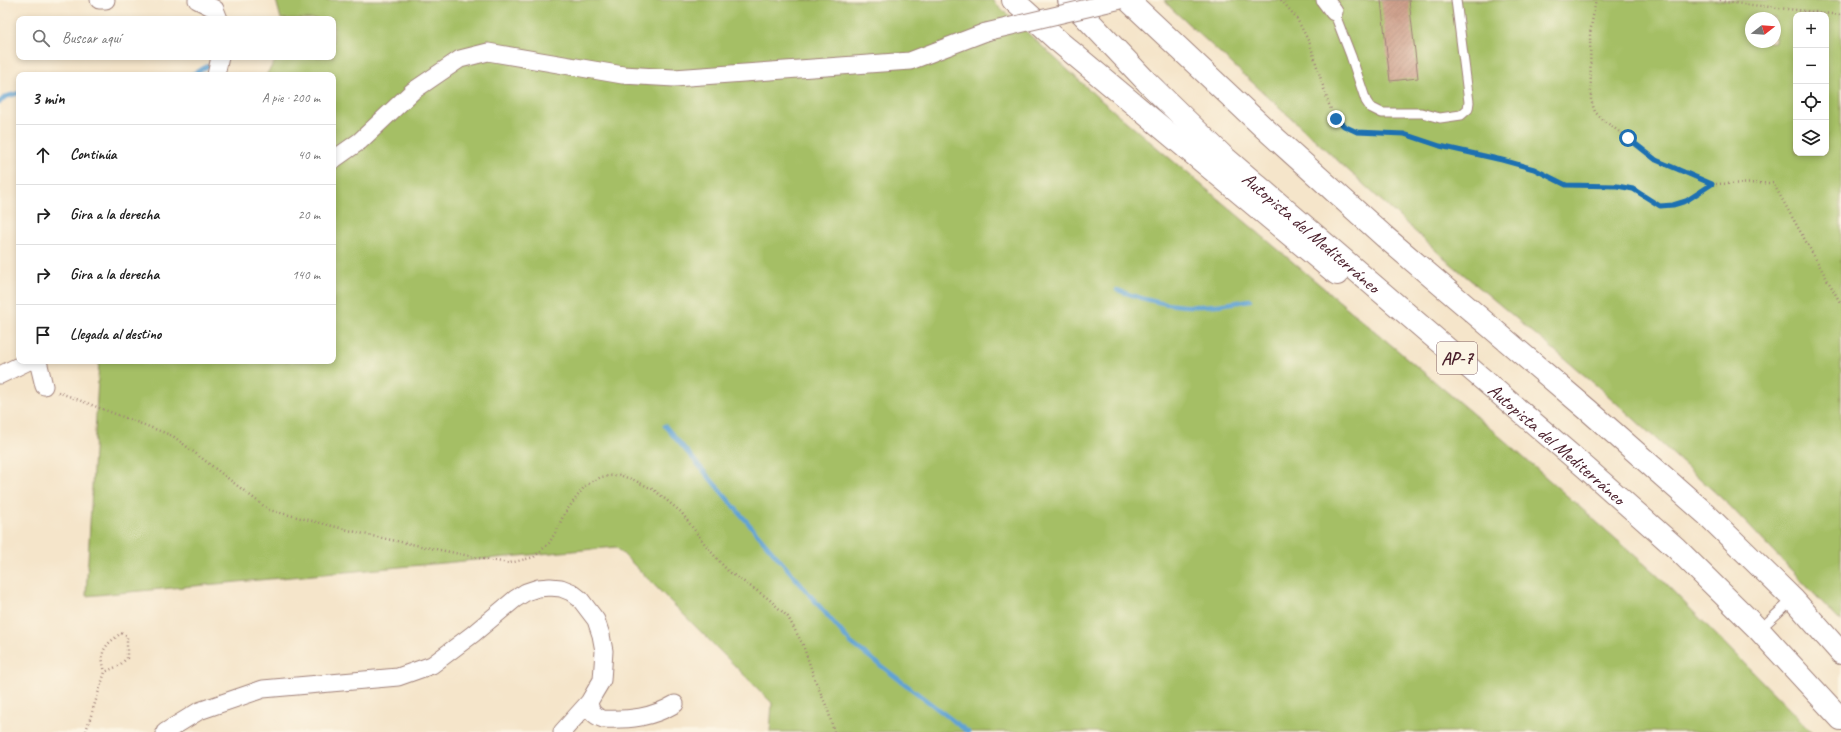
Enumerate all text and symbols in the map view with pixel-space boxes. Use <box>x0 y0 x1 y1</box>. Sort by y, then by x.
north arrow <box>1745 12 1781 48</box>
map controls <box>1793 12 1829 156</box>
button: + <box>1793 12 1829 48</box>
search box <box>16 16 336 60</box>
icon: search <box>30 27 52 49</box>
text: Buscar aquí <box>62 29 121 48</box>
button: − <box>1793 48 1829 84</box>
button: locate <box>1793 84 1829 120</box>
text: 3 min <box>32 88 65 109</box>
text: A pie · 200 m <box>262 90 320 106</box>
route end <box>1327 110 1345 128</box>
button: layers <box>1793 120 1829 156</box>
route start <box>1619 129 1637 147</box>
icon: ahead <box>32 144 54 166</box>
text: Continúa <box>70 145 117 164</box>
text: 40 m <box>298 147 320 163</box>
street label: Autopista del Mediterráneo <box>1237 167 1387 300</box>
icon: right <box>32 204 54 226</box>
text: Gira a la derecha <box>70 205 159 224</box>
text: 20 m <box>298 207 320 223</box>
icon: right <box>32 264 54 286</box>
text: Gira a la derecha <box>70 265 159 284</box>
text: 140 m <box>292 267 320 283</box>
icon: arrive <box>32 324 54 346</box>
text: Llegada al destino <box>70 325 161 344</box>
road number: AP-7 <box>1437 342 1477 374</box>
street label: Autopista del Mediterráneo <box>1483 378 1632 512</box>

